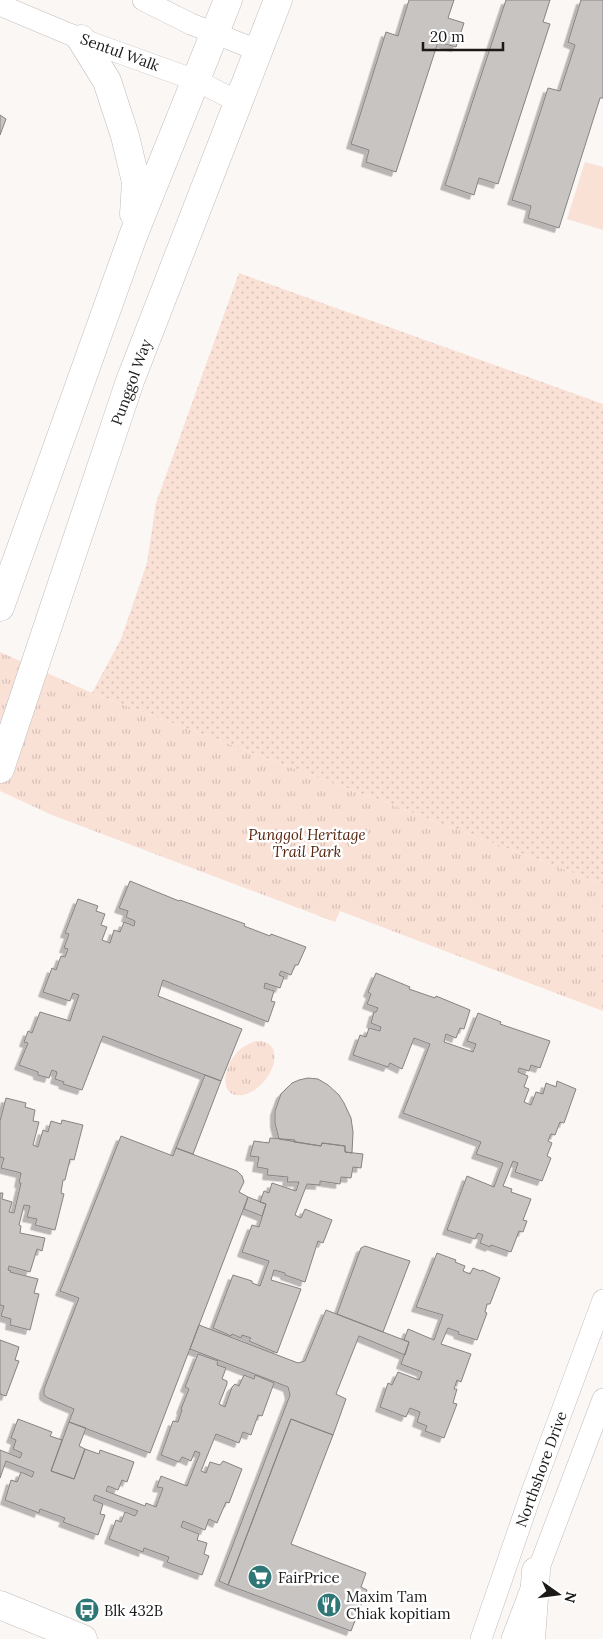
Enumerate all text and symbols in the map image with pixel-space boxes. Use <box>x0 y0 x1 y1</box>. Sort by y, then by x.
scale bar <box>423 20 503 52</box>
text: 20 m <box>430 27 465 46</box>
street label: Sentul Walk <box>78 29 162 75</box>
street label: Punggol Way <box>107 336 155 428</box>
park label: Punggol Heritage Trail Park <box>248 825 366 861</box>
street label: Northshore Drive <box>511 1408 571 1530</box>
supermarket icon: FairPrice <box>247 1564 273 1590</box>
place label: FairPrice <box>278 1568 340 1587</box>
north arrow <box>533 1569 583 1619</box>
place label: Maxim Tam Chiak kopitiam <box>346 1587 451 1623</box>
text: N <box>561 1590 581 1605</box>
restaurant icon: Maxim Tam Chiak kopitiam <box>316 1592 342 1618</box>
bus stop icon: Blk 432B <box>74 1597 100 1623</box>
place label: Blk 432B <box>104 1601 163 1620</box>

